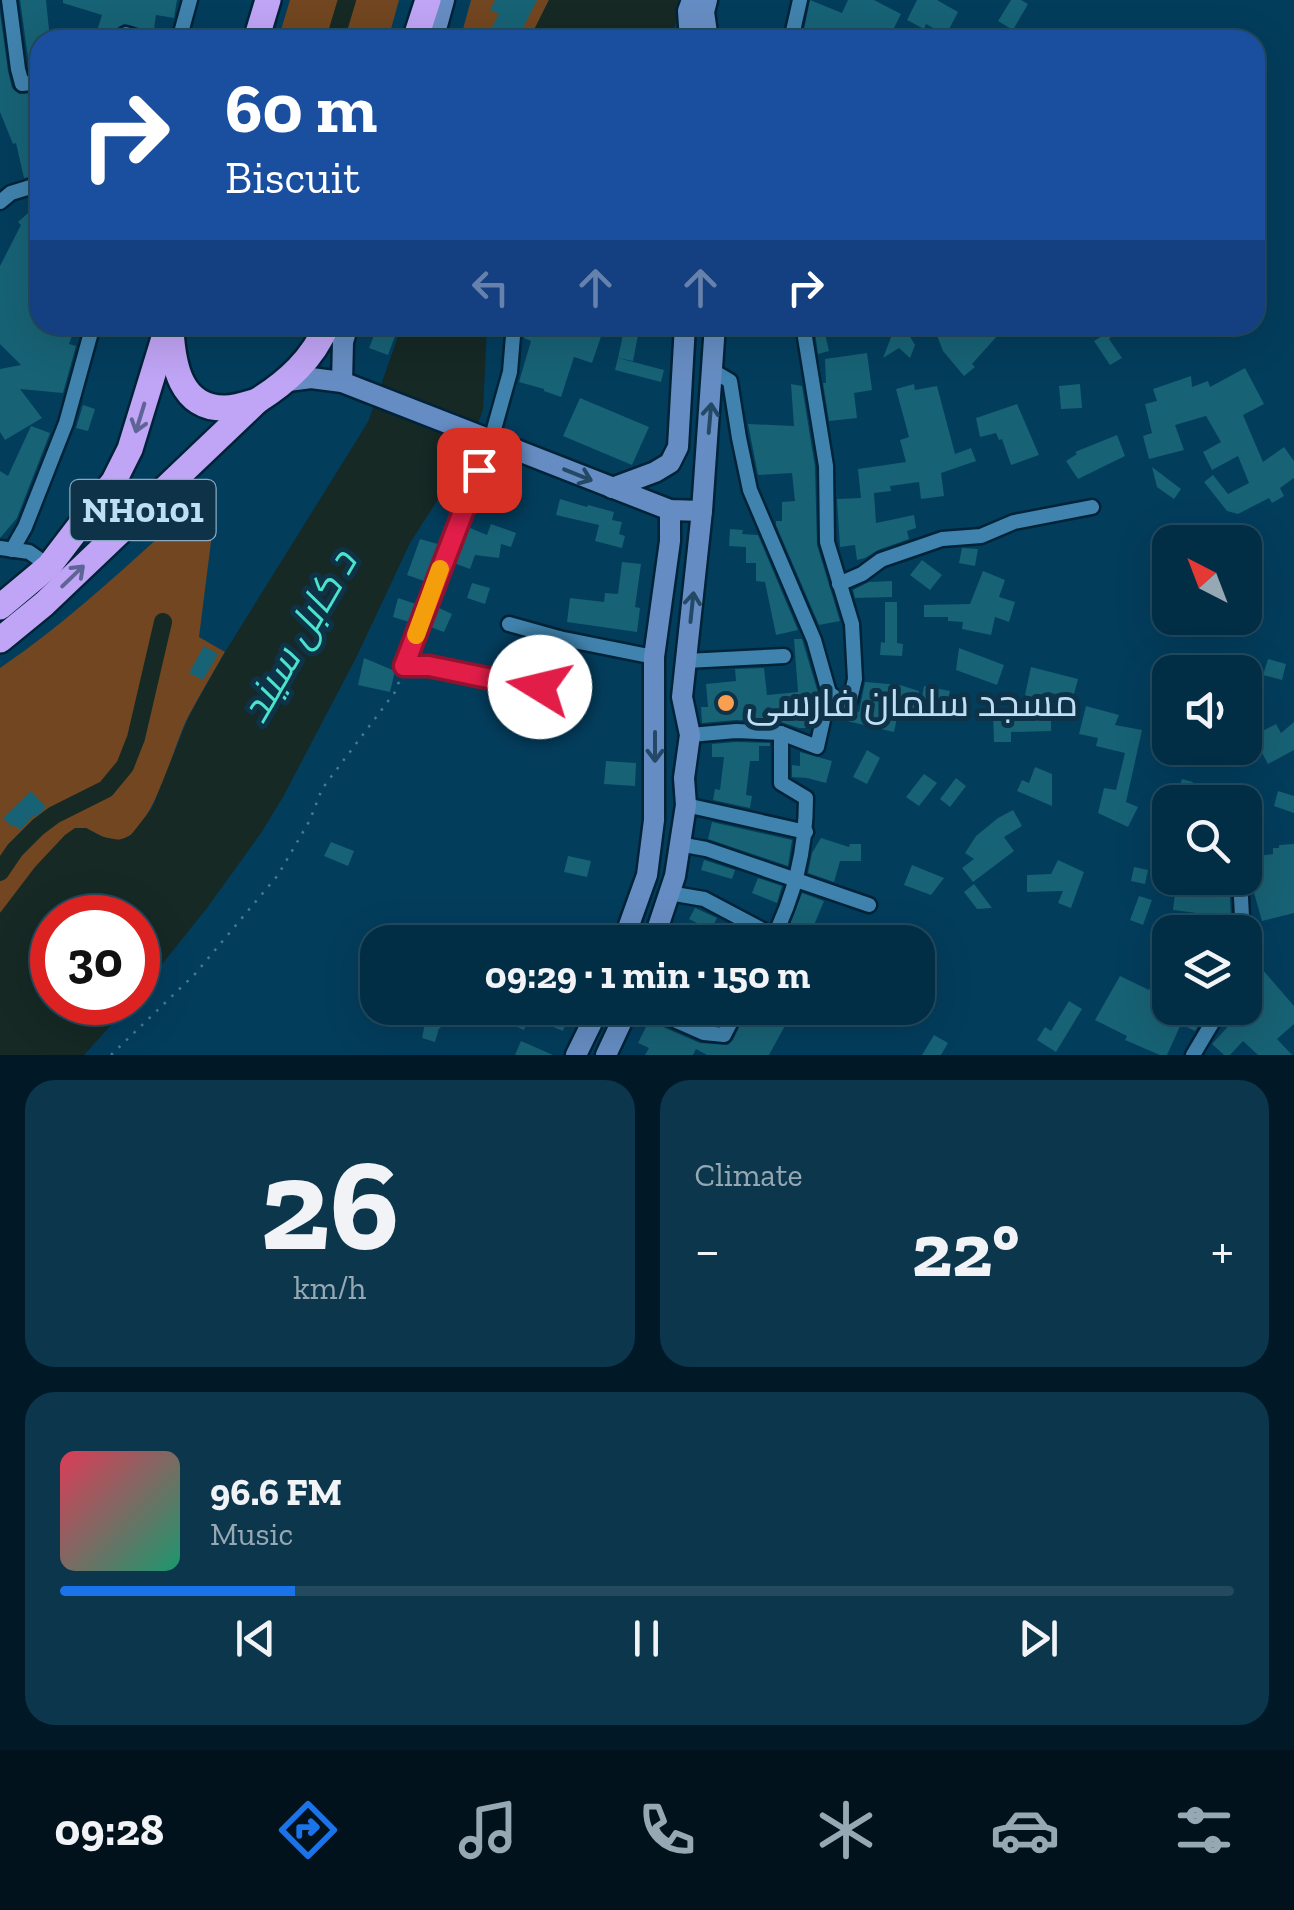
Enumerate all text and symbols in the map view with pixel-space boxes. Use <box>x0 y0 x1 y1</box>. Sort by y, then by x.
text: 60 m <box>225 66 377 150</box>
icon: right <box>60 70 190 200</box>
text: Biscuit <box>225 151 360 205</box>
icon: left <box>463 260 518 315</box>
icon: ahead <box>568 260 623 315</box>
icon: ahead <box>673 260 728 315</box>
icon: right <box>778 260 833 315</box>
one-way arrow <box>130 402 148 434</box>
one-way arrow <box>700 403 719 435</box>
pin <box>437 428 522 513</box>
icon: arrive <box>452 443 507 498</box>
one-way arrow <box>562 467 593 485</box>
road number: NH0101 <box>70 480 216 540</box>
north arrow <box>1152 525 1262 635</box>
map controls <box>1152 525 1262 1025</box>
water label: د کابل سيند <box>230 540 367 730</box>
one-way arrow <box>61 564 85 588</box>
one-way arrow <box>682 591 701 623</box>
position arrow <box>488 635 592 739</box>
button: sound <box>1152 655 1262 765</box>
place label: مسجد سلمان فارسی <box>746 680 1078 726</box>
marker: مسجد سلمان فارسی <box>715 692 737 714</box>
one-way arrow <box>646 730 664 762</box>
button: search <box>1152 785 1262 895</box>
speed limit sign: 30 <box>30 895 160 1025</box>
button: layers <box>1152 915 1262 1025</box>
text: 09:29 · 1 min · 150 m <box>485 952 810 998</box>
text: 26 <box>260 1126 400 1282</box>
text: Climate <box>695 1156 803 1194</box>
text: 22° <box>912 1205 1019 1295</box>
text: − <box>695 1217 720 1283</box>
text: + <box>1211 1217 1234 1283</box>
text: km/h <box>293 1269 366 1307</box>
text: 96.6 FM <box>210 1469 342 1515</box>
text: Music <box>210 1515 293 1553</box>
icon: previous <box>228 1611 283 1666</box>
icon: pause <box>619 1611 674 1666</box>
icon: next <box>1011 1611 1066 1666</box>
icon: directions <box>273 1795 343 1865</box>
icon: music <box>453 1795 523 1865</box>
icon: phone <box>632 1795 702 1865</box>
icon: climate <box>811 1795 881 1865</box>
icon: car <box>990 1795 1060 1865</box>
icon: filters <box>1169 1795 1239 1865</box>
text: 09:28 <box>55 1803 164 1857</box>

